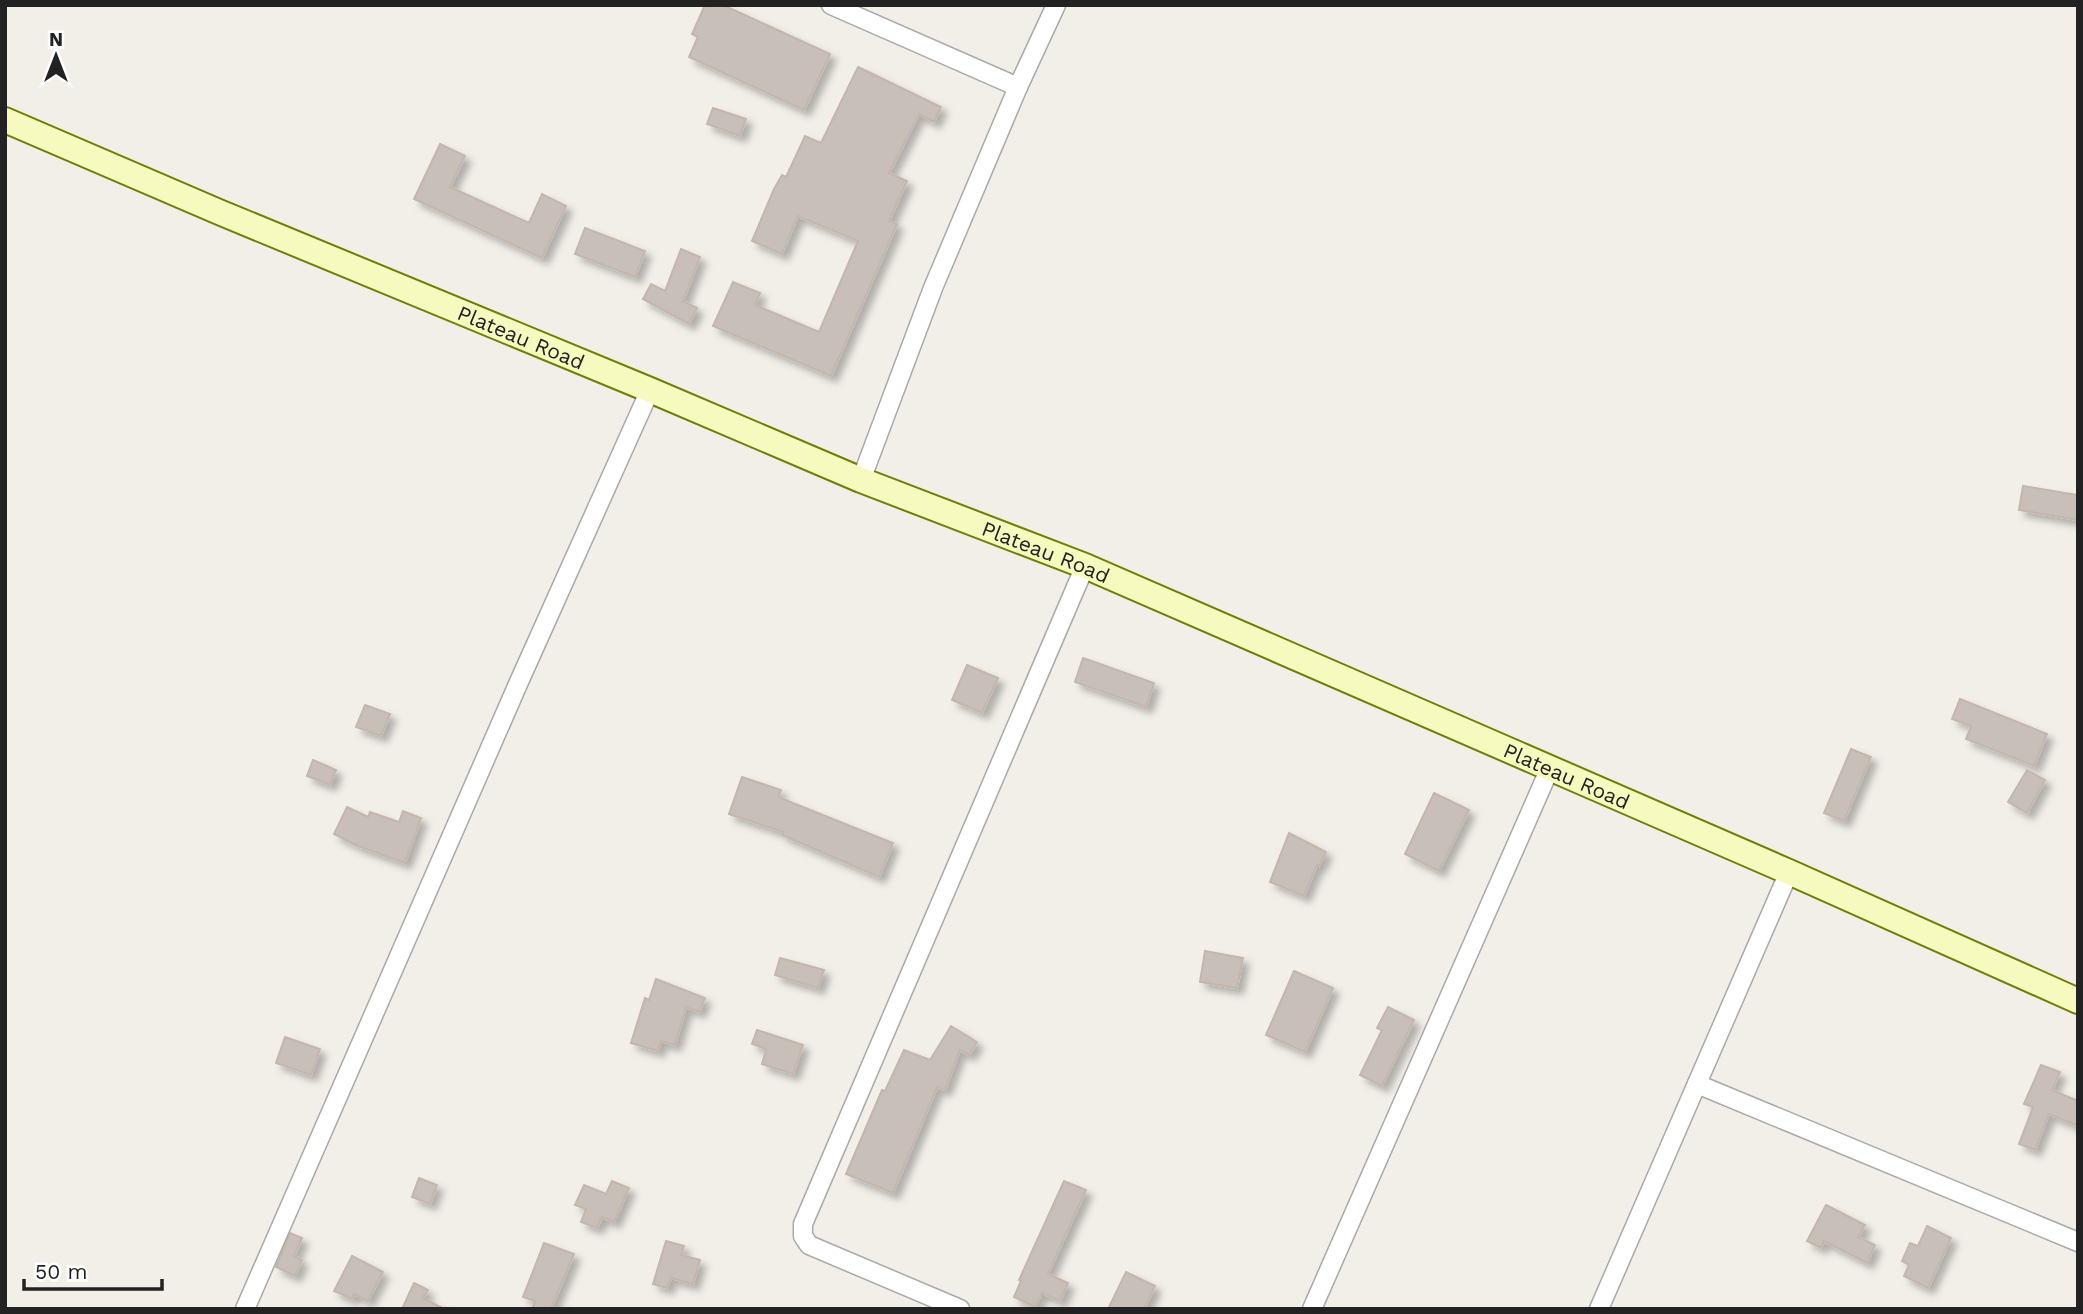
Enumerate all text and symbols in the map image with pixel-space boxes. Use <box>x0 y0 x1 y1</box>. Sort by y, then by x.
north arrow <box>21 21 91 91</box>
text: N <box>49 28 63 51</box>
street label: Plateau Road <box>454 300 588 374</box>
street label: Plateau Road <box>979 515 1114 588</box>
street label: Plateau Road <box>1500 737 1634 814</box>
scale bar <box>24 1248 163 1292</box>
text: 50 m <box>35 1259 87 1284</box>

